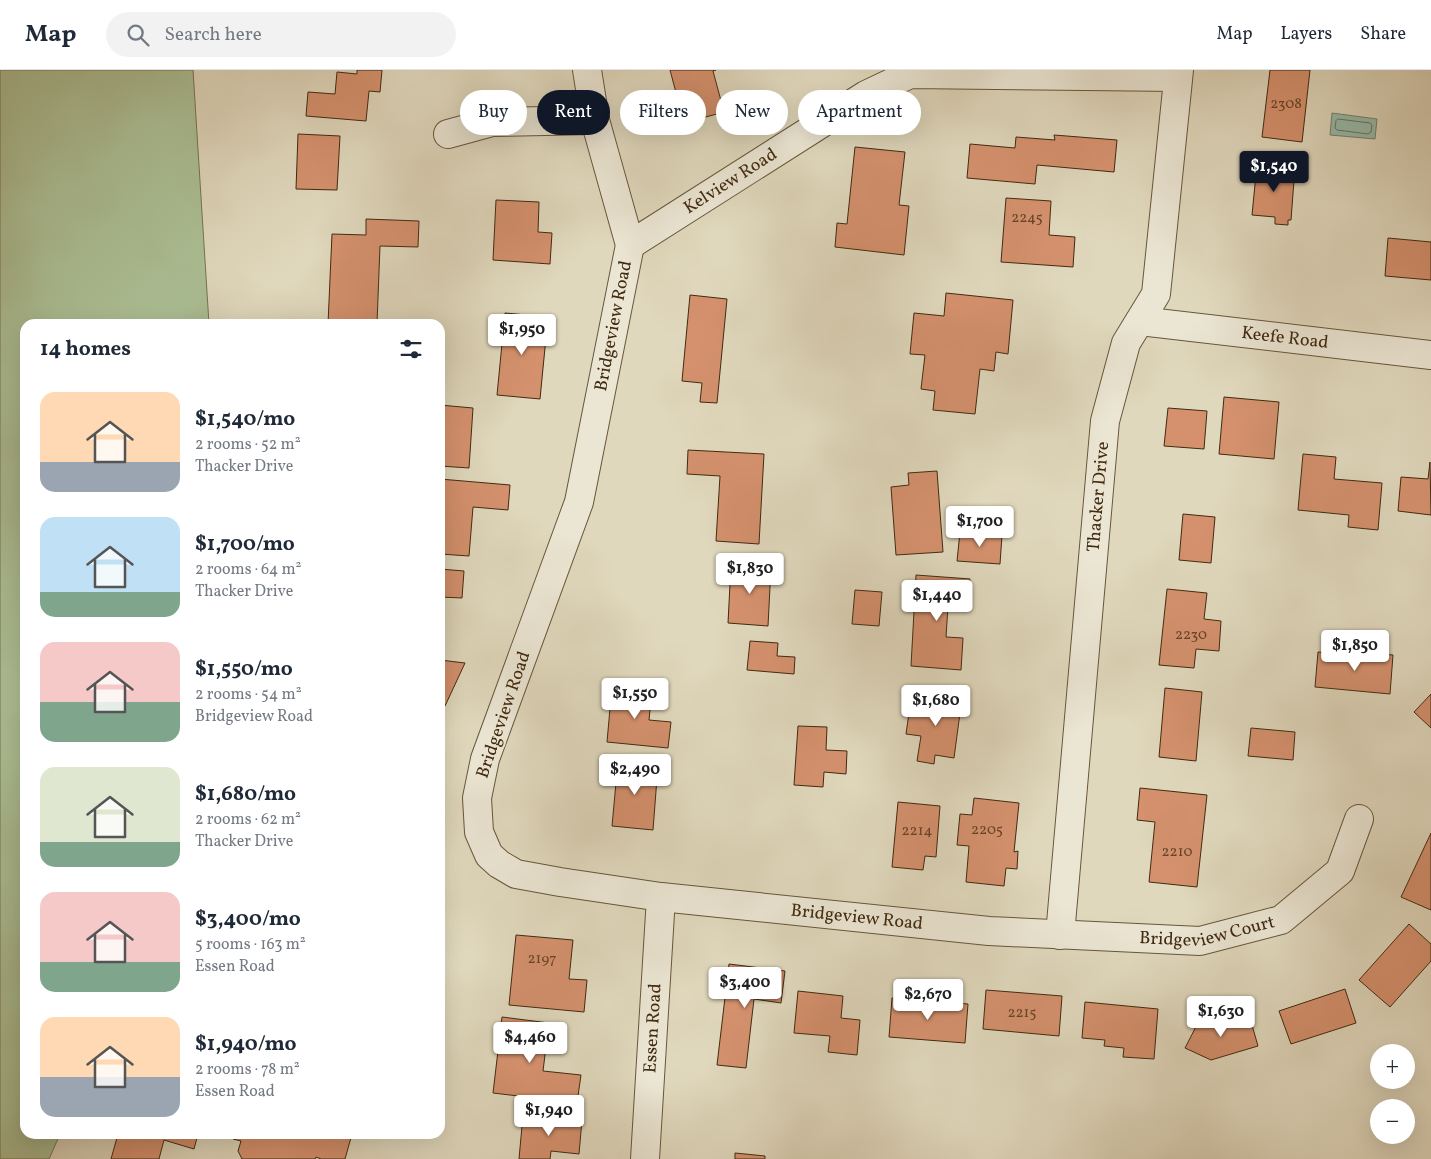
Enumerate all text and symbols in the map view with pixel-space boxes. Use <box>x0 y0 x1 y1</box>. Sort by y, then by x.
search box <box>106 12 456 57</box>
text: Map <box>25 18 76 52</box>
icon: search <box>124 21 152 49</box>
text: Search here <box>164 22 262 48</box>
text: Map <box>1216 22 1252 47</box>
text: Layers <box>1280 22 1332 47</box>
text: Share <box>1360 22 1406 47</box>
chip: Buy <box>460 90 527 135</box>
chip: Rent <box>537 90 610 135</box>
chip: Filters <box>620 90 706 135</box>
chip: New <box>716 90 788 135</box>
chip: Apartment <box>798 90 921 135</box>
house number: 2308 <box>1270 94 1302 115</box>
street label: Kelview Road <box>679 142 782 220</box>
pin: $1,540 <box>1233 150 1315 193</box>
text: $1,540 <box>1251 156 1297 178</box>
house number: 2245 <box>1011 208 1043 229</box>
street label: Bridgeview Road <box>589 258 639 394</box>
pin: $1,950 <box>481 314 563 356</box>
text: $1,950 <box>499 319 545 341</box>
street label: Keefe Road <box>1240 320 1330 355</box>
text: 14 homes <box>40 335 131 364</box>
icon: filters <box>397 335 425 363</box>
text: $1,540/mo <box>195 405 295 434</box>
icon: home <box>80 412 140 472</box>
text: 2 rooms · 52 m² <box>195 434 301 456</box>
street label: Thacker Drive <box>1081 440 1116 553</box>
text: Thacker Drive <box>195 456 293 478</box>
pin: $1,700 <box>939 506 1021 548</box>
text: $1,700 <box>957 511 1003 533</box>
text: $1,700/mo <box>195 530 295 559</box>
icon: home <box>80 537 140 597</box>
pin: $1,830 <box>709 552 791 595</box>
text: $1,830 <box>727 558 773 580</box>
text: 2 rooms · 64 m² <box>195 559 302 581</box>
pin: $1,440 <box>896 580 978 622</box>
text: Thacker Drive <box>195 581 293 603</box>
text: $1,440 <box>913 585 961 607</box>
house number: 2230 <box>1175 625 1207 646</box>
pin: $1,850 <box>1314 630 1396 672</box>
text: $1,850 <box>1332 635 1378 657</box>
street label: Bridgeview Road <box>471 648 537 782</box>
text: $1,550/mo <box>195 655 293 684</box>
icon: home <box>80 662 140 722</box>
pin: $1,550 <box>594 678 676 720</box>
text: $1,550 <box>613 683 657 705</box>
text: 2 rooms · 54 m² <box>195 684 302 706</box>
pin: $1,680 <box>895 684 977 727</box>
text: $1,680 <box>912 690 960 712</box>
text: Bridgeview Road <box>195 706 313 728</box>
pin: $2,490 <box>594 754 676 796</box>
text: $2,490 <box>610 759 660 781</box>
text: $1,680/mo <box>195 780 296 809</box>
icon: home <box>80 787 140 847</box>
text: 2 rooms · 62 m² <box>195 809 301 831</box>
house number: 2205 <box>971 820 1003 841</box>
house number: 2214 <box>902 821 932 842</box>
text: Thacker Drive <box>195 831 293 853</box>
house number: 2210 <box>1162 842 1192 863</box>
street label: Bridgeview Road <box>790 898 924 937</box>
text: $3,400/mo <box>195 905 301 934</box>
street label: Bridgeview Court <box>1139 910 1277 954</box>
icon: home <box>80 912 140 972</box>
text: 5 rooms · 163 m² <box>195 934 306 956</box>
house number: 2197 <box>528 949 556 970</box>
text: Essen Road <box>195 956 275 978</box>
pin: $3,400 <box>704 966 786 1009</box>
text: $3,400 <box>720 972 770 994</box>
pin: $2,670 <box>887 978 969 1021</box>
street label: Essen Road <box>638 983 668 1074</box>
text: $2,670 <box>904 984 952 1006</box>
pin: $1,630 <box>1180 996 1262 1038</box>
text: $1,630 <box>1198 1001 1244 1023</box>
house number: 2215 <box>1007 1003 1037 1024</box>
pin: $4,460 <box>489 1022 571 1064</box>
text: $4,460 <box>504 1027 556 1049</box>
text: $1,940/mo <box>195 1030 297 1059</box>
icon: home <box>80 1037 140 1097</box>
map controls <box>1370 1044 1415 1144</box>
button: + <box>1370 1044 1415 1089</box>
text: 2 rooms · 78 m² <box>195 1059 300 1081</box>
text: Essen Road <box>195 1081 275 1103</box>
pin: $1,940 <box>508 1094 590 1137</box>
button: − <box>1370 1099 1415 1144</box>
text: $1,940 <box>525 1100 573 1122</box>

